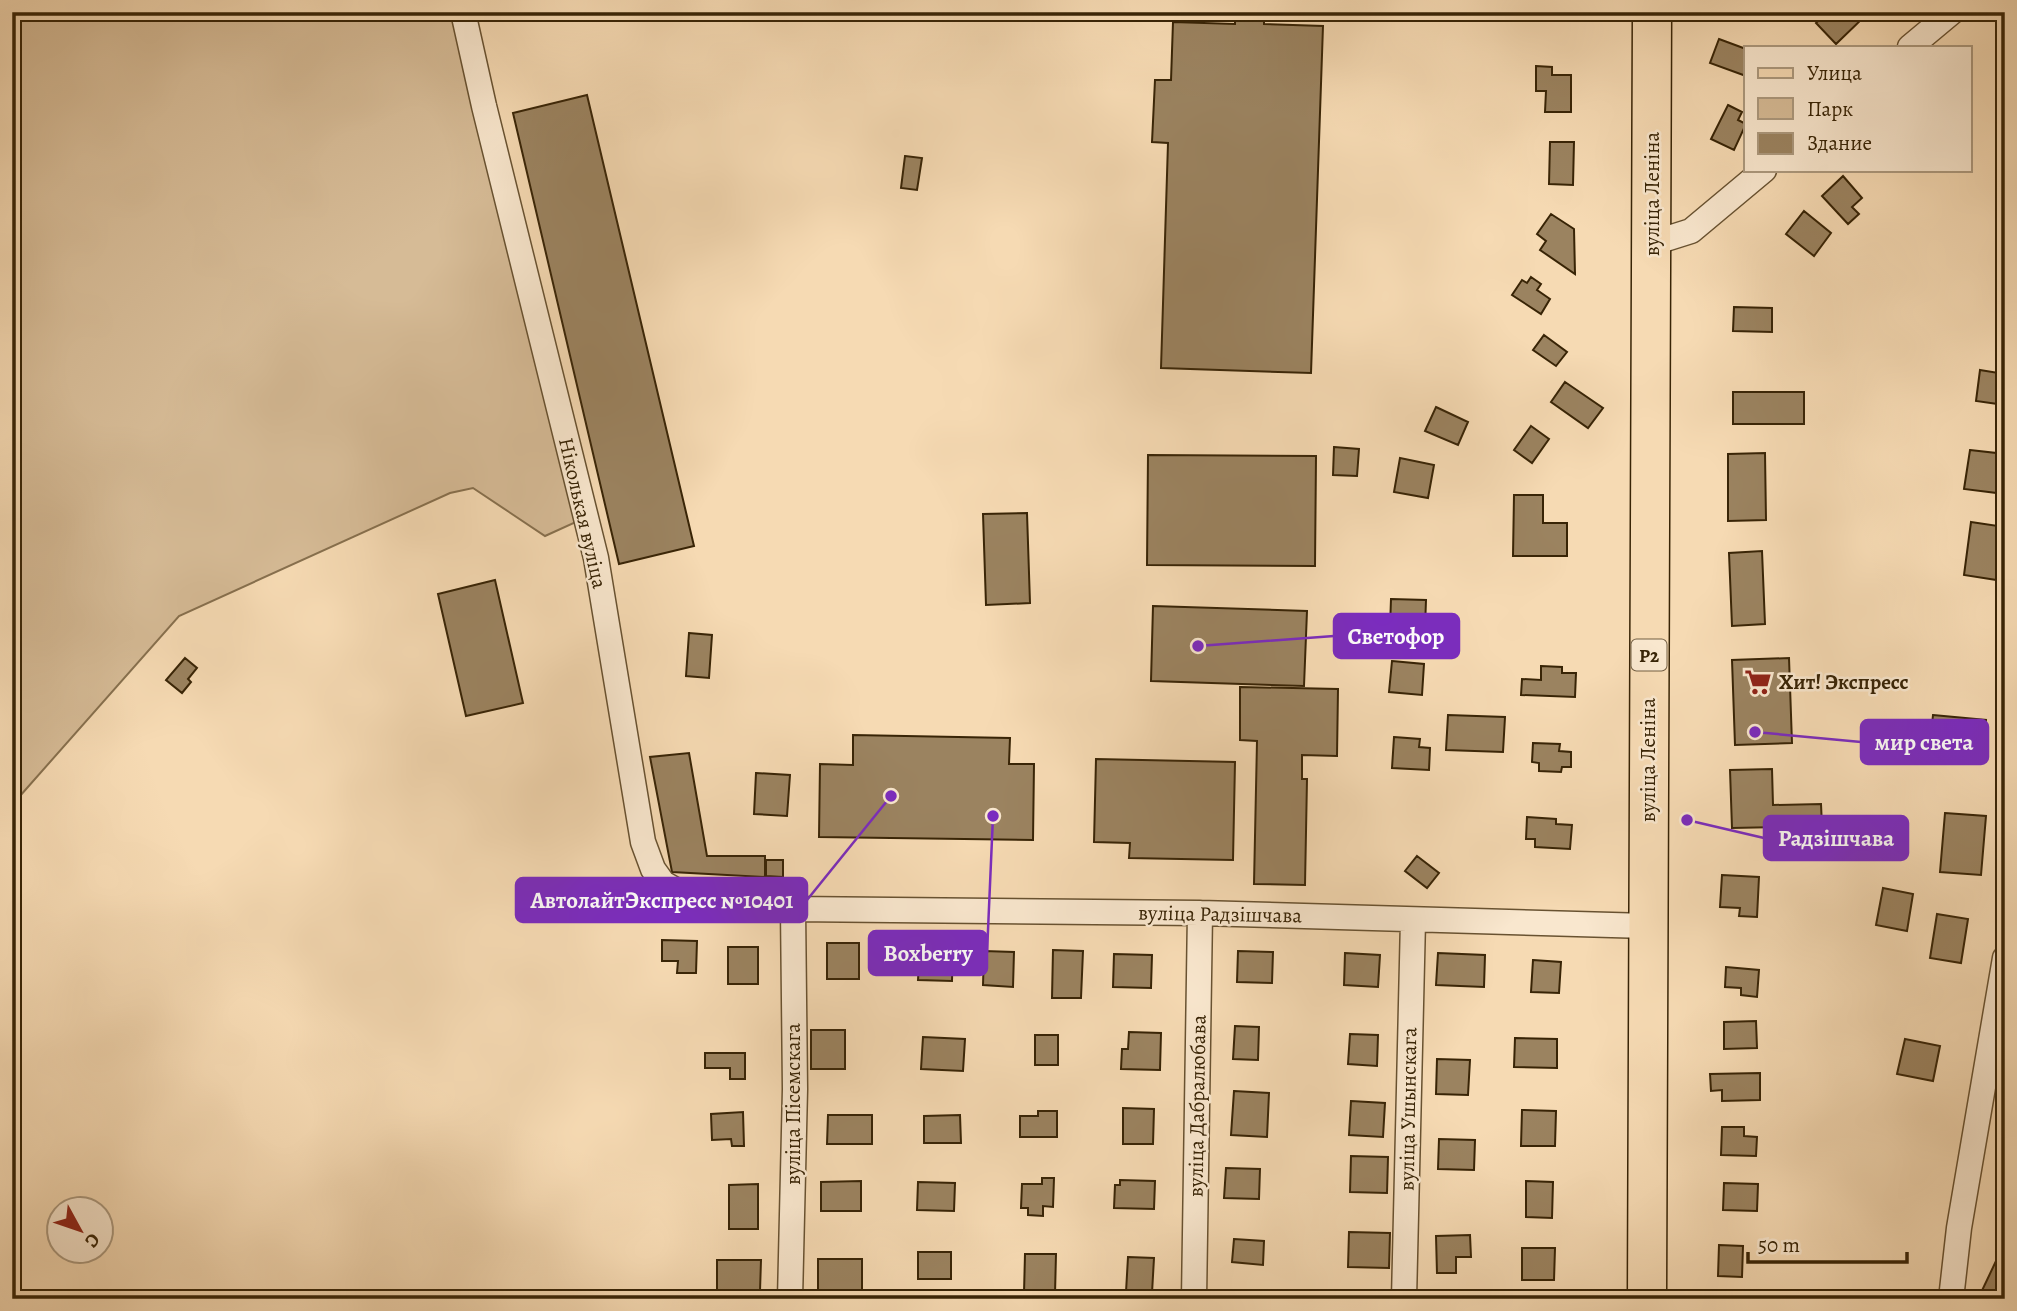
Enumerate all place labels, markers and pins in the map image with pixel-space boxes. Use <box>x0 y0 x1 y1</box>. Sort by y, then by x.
callout: Светофор <box>1334 614 1459 658</box>
supermarket icon: Хит! Экспресс <box>1743 667 1773 697</box>
place label: Хит! Экспресс <box>1779 668 1909 696</box>
callout: мир света <box>1861 720 1988 764</box>
callout: Радзішчава <box>1764 816 1908 860</box>
callout: АвтолайтЭкспресс №10401 <box>516 878 807 922</box>
callout: Boxberry <box>869 931 987 975</box>

